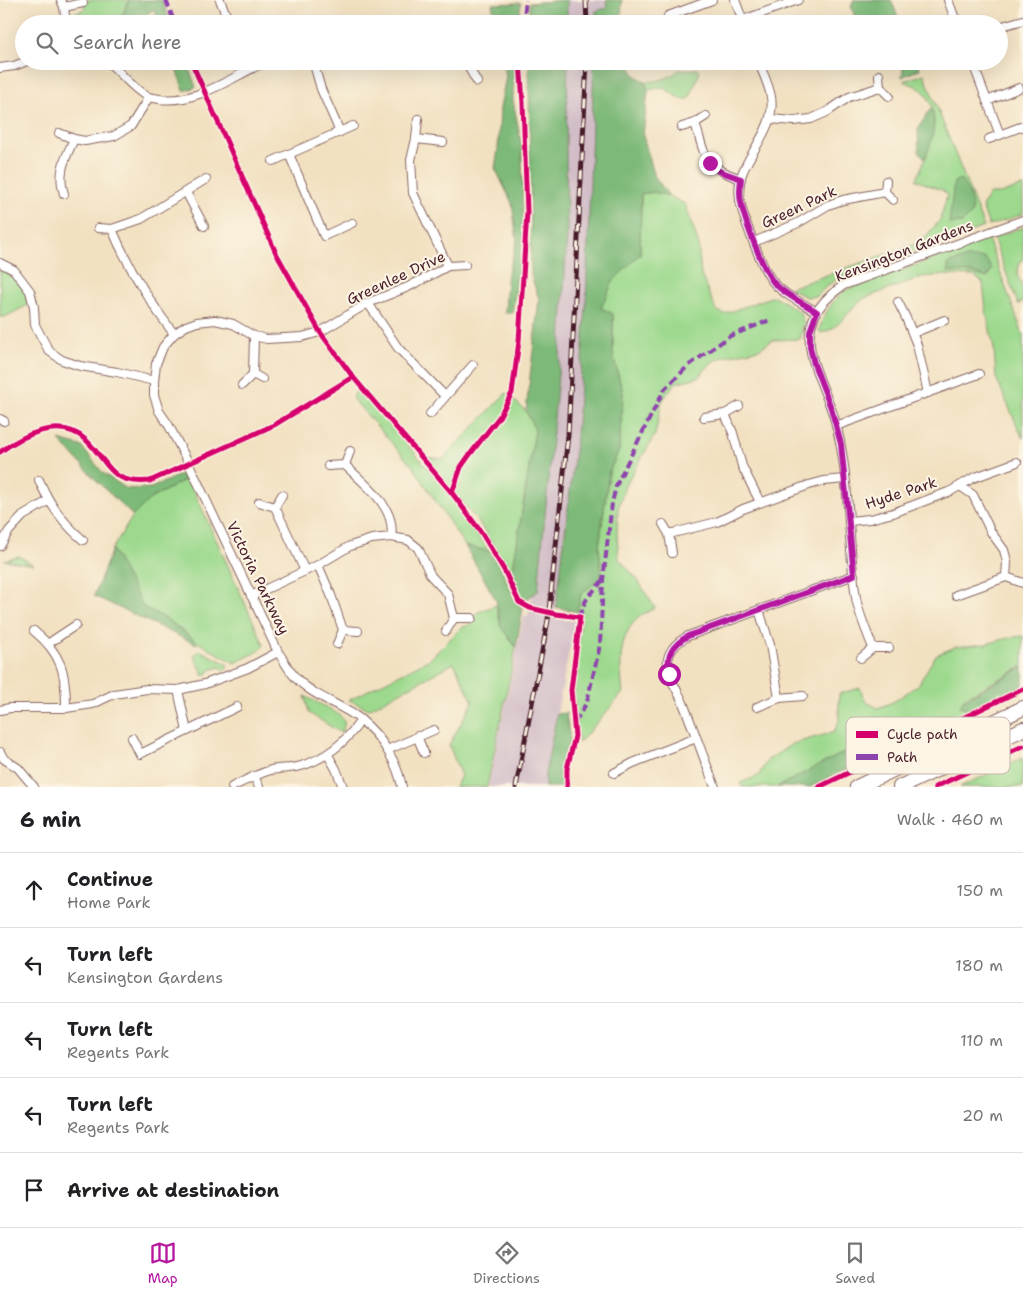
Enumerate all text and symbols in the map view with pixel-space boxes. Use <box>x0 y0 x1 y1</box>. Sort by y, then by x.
search box <box>15 15 1008 70</box>
icon: search <box>33 29 61 57</box>
text: Search here <box>73 30 182 55</box>
route end <box>699 152 722 175</box>
street label: Green Park <box>758 181 840 233</box>
street label: Kensington Gardens <box>832 215 976 287</box>
street label: Greenlee Drive <box>343 246 449 310</box>
street label: Hyde Park <box>862 472 940 514</box>
street label: Victoria Parkway <box>222 518 294 638</box>
route start <box>658 663 681 686</box>
legend <box>846 717 1010 774</box>
text: Cycle path <box>887 725 958 743</box>
text: Path <box>887 748 918 766</box>
text: 6 min <box>20 806 81 834</box>
text: Walk · 460 m <box>897 809 1003 830</box>
text: Continue <box>67 867 153 892</box>
icon: ahead <box>20 876 48 904</box>
text: 150 m <box>956 880 1003 901</box>
text: Home Park <box>67 892 151 913</box>
text: Turn left <box>67 942 153 967</box>
icon: left <box>20 951 48 979</box>
text: 180 m <box>955 955 1003 976</box>
text: Kensington Gardens <box>67 967 223 988</box>
text: Turn left <box>67 1017 153 1042</box>
icon: left <box>20 1026 48 1054</box>
text: 110 m <box>960 1030 1003 1051</box>
text: Regents Park <box>67 1042 169 1063</box>
text: Turn left <box>67 1092 153 1117</box>
icon: left <box>20 1101 48 1129</box>
text: 20 m <box>962 1105 1003 1126</box>
text: Regents Park <box>67 1117 169 1138</box>
icon: arrive <box>20 1176 48 1204</box>
text: Arrive at destination <box>67 1178 279 1203</box>
tab: Map <box>148 1239 178 1287</box>
tab: Directions <box>473 1239 540 1287</box>
tab: Saved <box>836 1239 875 1287</box>

